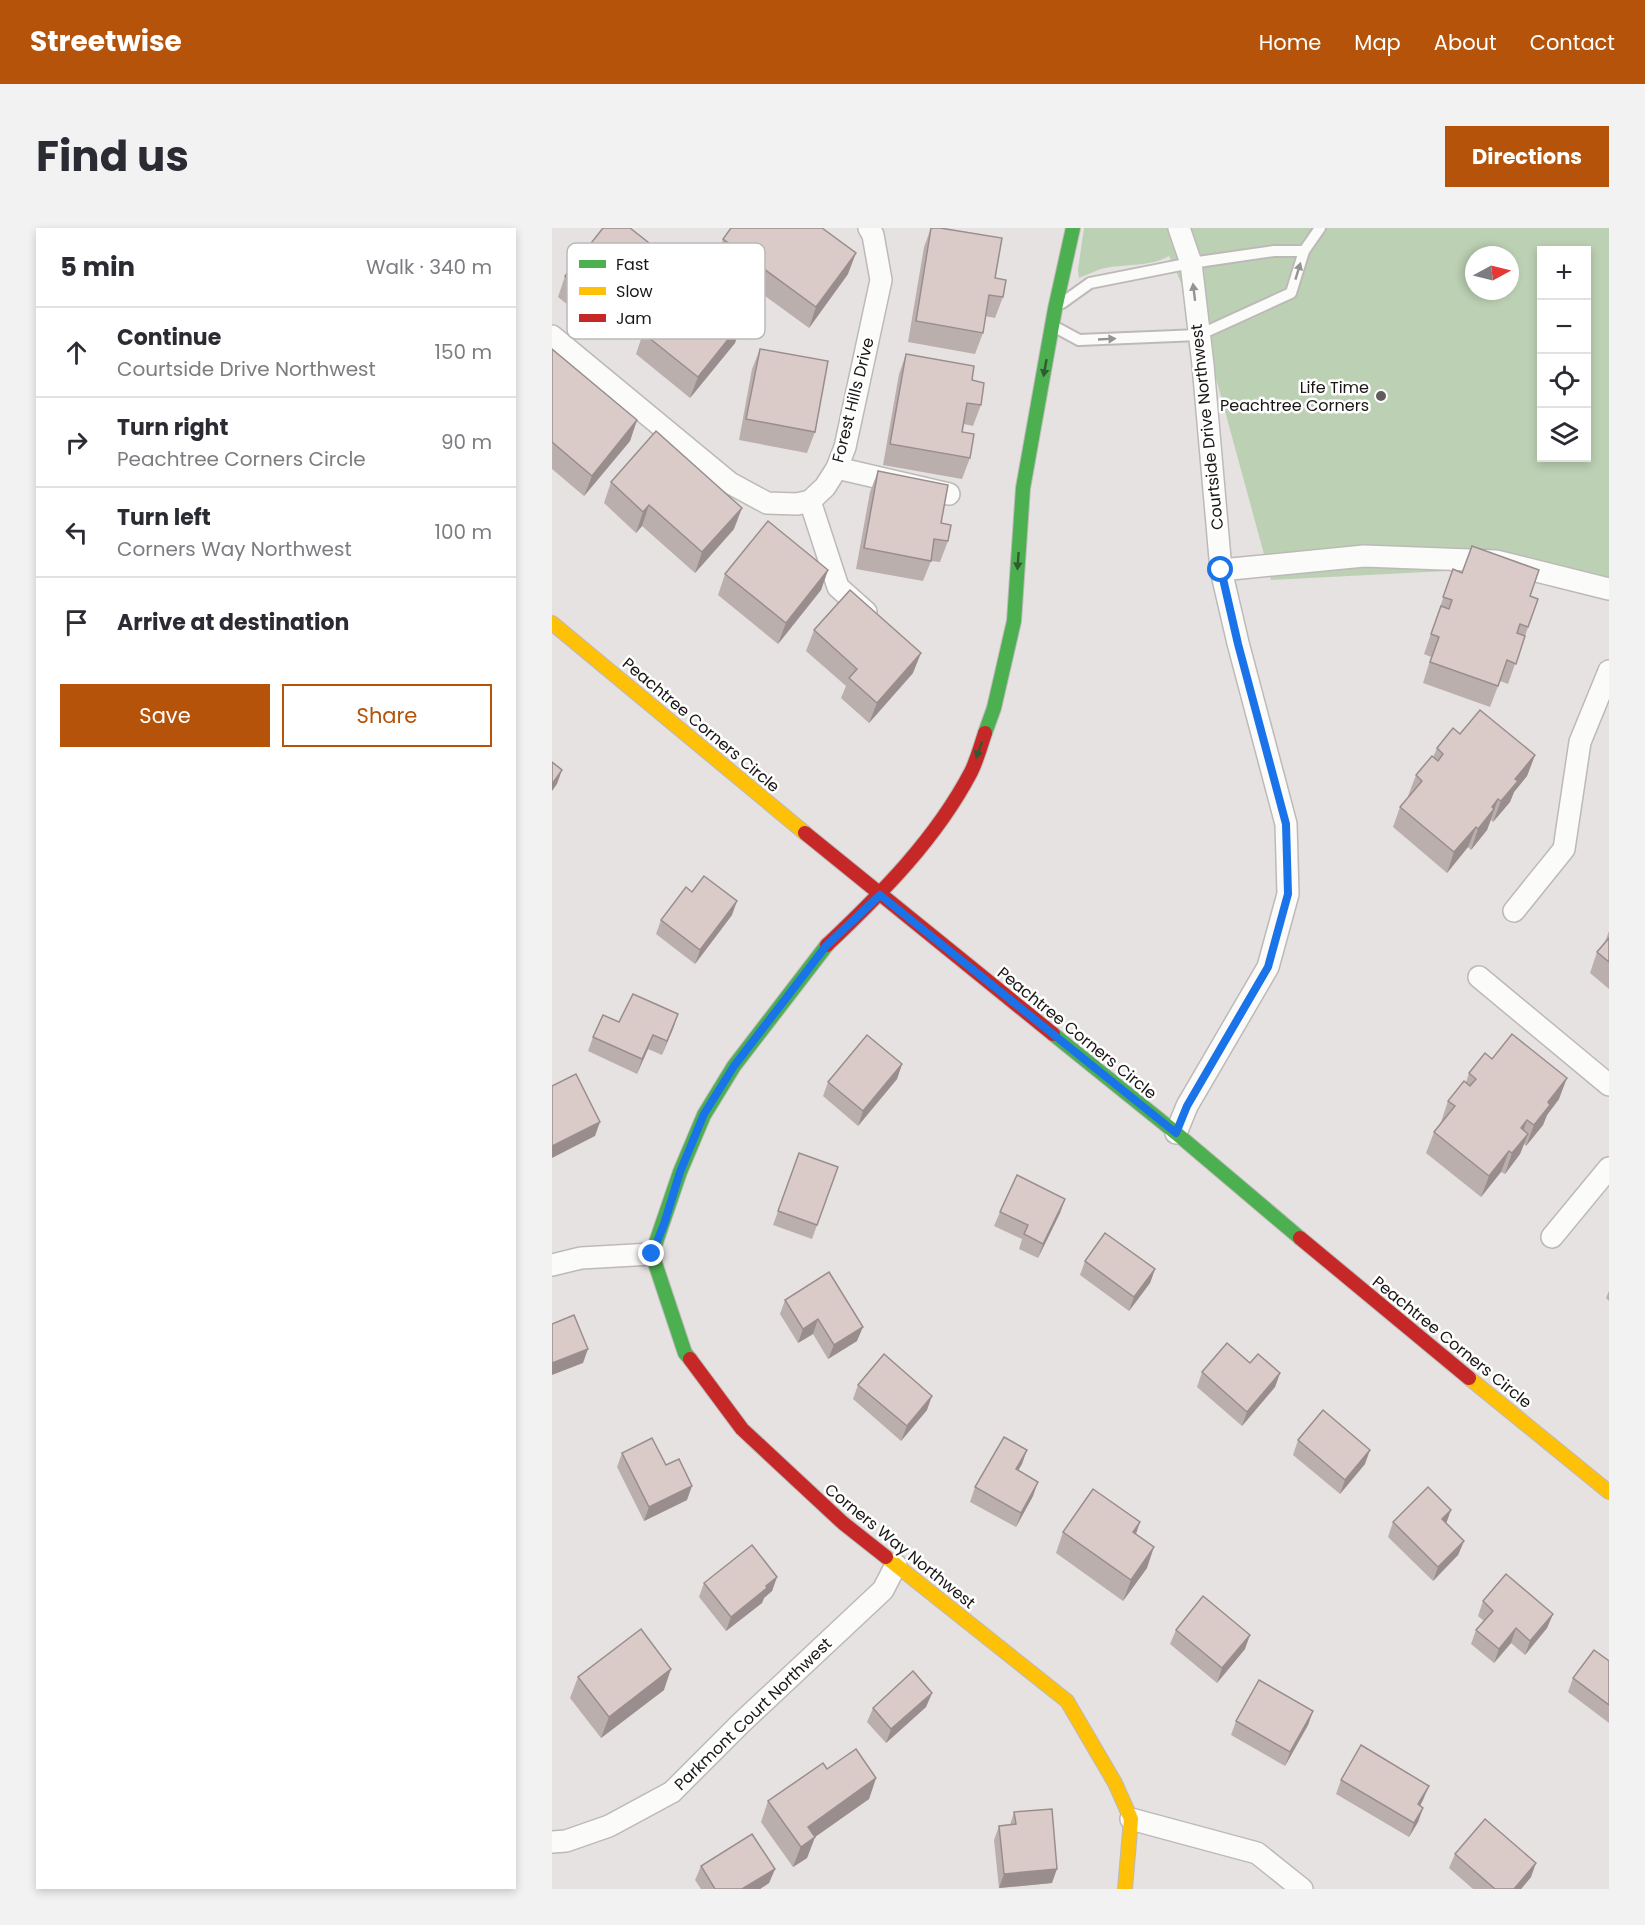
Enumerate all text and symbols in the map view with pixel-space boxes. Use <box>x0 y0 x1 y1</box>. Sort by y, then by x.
text: Streetwise <box>30 22 182 61</box>
text: Home <box>1259 28 1321 57</box>
text: Map <box>1354 28 1401 57</box>
text: About <box>1434 28 1497 57</box>
text: Contact <box>1530 28 1615 57</box>
button: Directions <box>1445 126 1609 187</box>
text: Find us <box>36 127 189 186</box>
legend <box>567 243 765 339</box>
north arrow <box>1465 246 1519 300</box>
map controls <box>1537 246 1591 462</box>
button: + <box>1537 246 1591 300</box>
text: 5 min <box>60 249 135 285</box>
text: Walk · 340 m <box>366 253 492 281</box>
text: Fast <box>616 253 649 276</box>
one-way arrow <box>1294 262 1303 280</box>
text: Slow <box>616 280 653 303</box>
one-way arrow <box>1189 282 1199 301</box>
button: − <box>1537 300 1591 354</box>
text: Jam <box>616 307 652 330</box>
text: Continue <box>117 322 221 353</box>
street label: Courtside Drive Northwest <box>1185 323 1229 531</box>
street label: Forest Hills Drive <box>826 335 880 465</box>
one-way arrow <box>1098 335 1117 344</box>
icon: ahead <box>60 336 93 369</box>
text: 150 m <box>435 338 492 366</box>
button: locate <box>1537 354 1591 408</box>
text: Courtside Drive Northwest <box>117 355 376 383</box>
one-way arrow <box>1040 358 1049 377</box>
place label: Life Time Peachtree Corners <box>1220 376 1369 417</box>
marker: Life Time Peachtree Corners <box>1374 389 1388 403</box>
button: layers <box>1537 408 1591 462</box>
text: Turn right <box>117 412 228 443</box>
icon: right <box>60 426 93 459</box>
text: 90 m <box>441 428 492 456</box>
text: Peachtree Corners Circle <box>117 445 366 473</box>
text: Turn left <box>117 502 211 533</box>
icon: left <box>60 516 93 549</box>
text: 100 m <box>435 518 492 546</box>
text: Corners Way Northwest <box>117 535 352 563</box>
one-way arrow <box>1014 551 1023 570</box>
route start <box>1207 556 1233 582</box>
icon: arrive <box>60 606 93 639</box>
text: Arrive at destination <box>117 607 349 638</box>
street label: Peachtree Corners Circle <box>617 652 785 798</box>
button: Save <box>60 684 270 747</box>
button: Share <box>282 684 492 747</box>
one-way arrow <box>974 742 984 760</box>
street label: Peachtree Corners Circle <box>992 961 1162 1105</box>
route end <box>638 1240 664 1266</box>
street label: Peachtree Corners Circle <box>1367 1270 1537 1414</box>
street label: Corners Way Northwest <box>820 1478 980 1614</box>
street label: Parkmont Court Northwest <box>669 1632 837 1796</box>

